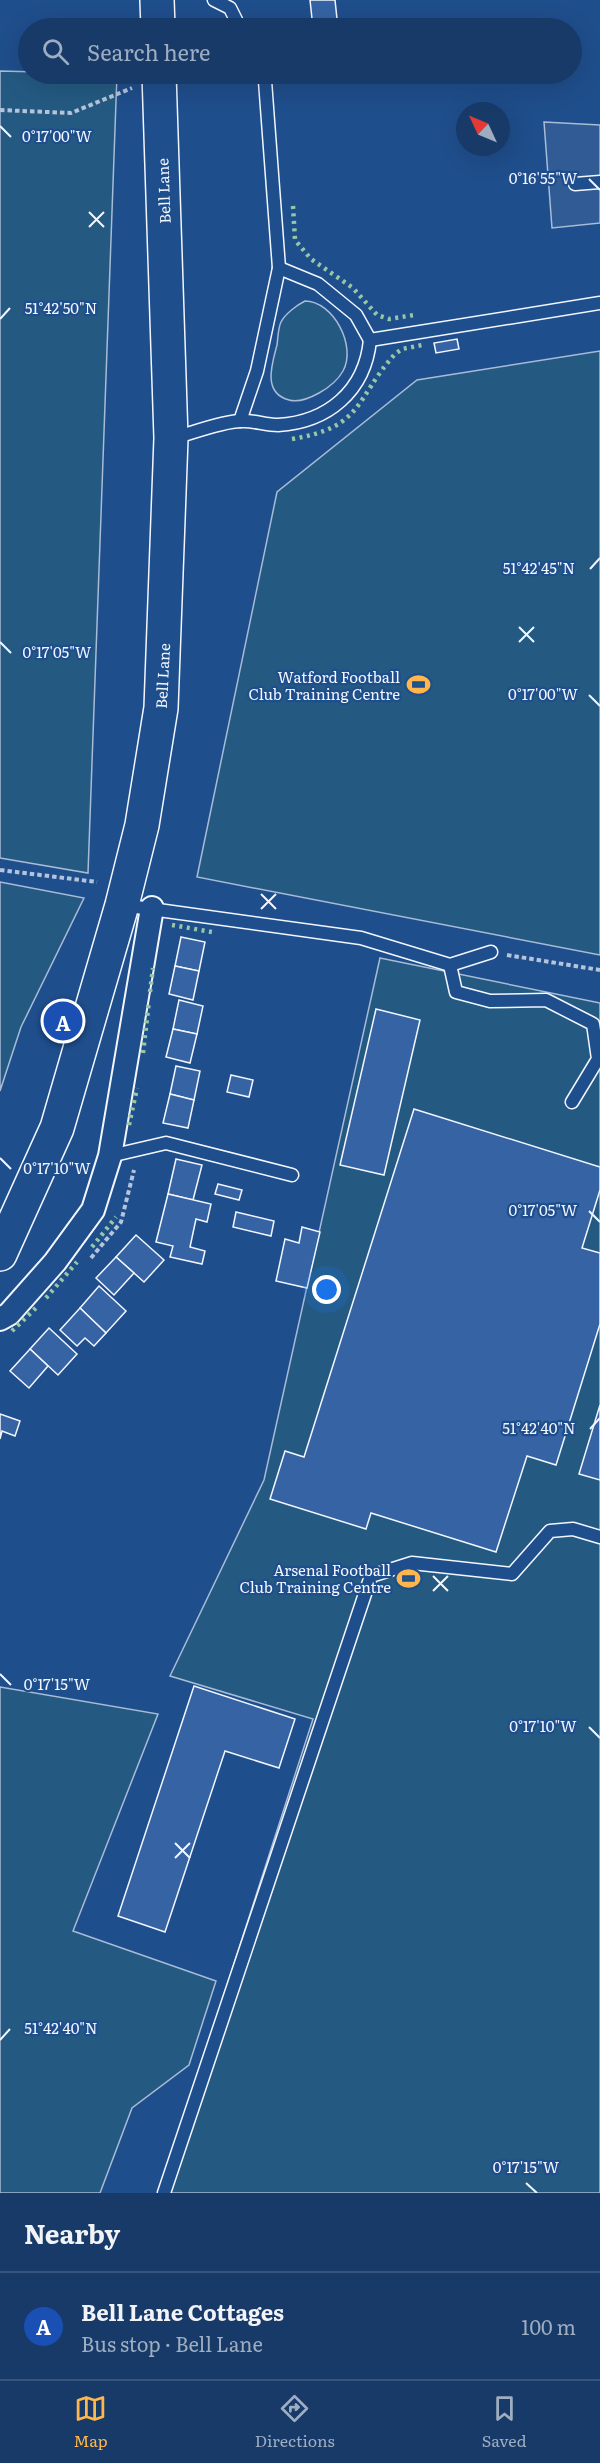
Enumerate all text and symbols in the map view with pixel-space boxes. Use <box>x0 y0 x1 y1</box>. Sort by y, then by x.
search box <box>18 18 582 84</box>
icon: search <box>39 35 72 68</box>
text: Search here <box>87 35 210 68</box>
north arrow <box>456 102 510 156</box>
text: 0°17'00"W <box>22 124 93 147</box>
street label: Bell Lane <box>150 158 176 224</box>
text: 0°16'55"W <box>509 166 578 189</box>
text: 51°42'50"N <box>25 296 97 319</box>
text: 51°42'45"N <box>503 556 575 579</box>
text: 0°17'05"W <box>23 640 92 663</box>
street label: Bell Lane <box>149 642 175 709</box>
place label: Watford Football Club Training Centre <box>248 665 400 705</box>
sports icon: Watford Football Club Training Centre <box>405 672 431 698</box>
text: 0°17'00"W <box>508 682 579 705</box>
pin: A <box>44 998 82 1044</box>
text: 0°17'10"W <box>23 1156 91 1179</box>
text: 0°17'05"W <box>509 1198 578 1221</box>
your location <box>312 1275 341 1304</box>
text: 51°42'40"N <box>502 1416 576 1439</box>
place label: Arsenal Football Club Training Centre <box>239 1558 391 1598</box>
sports icon: Arsenal Football Club Training Centre <box>396 1565 422 1591</box>
text: 0°17'15"W <box>24 1672 91 1695</box>
text: 0°17'10"W <box>509 1714 577 1737</box>
text: 51°42'40"N <box>24 2016 98 2039</box>
text: 0°17'15"W <box>493 2155 560 2178</box>
text: Nearby <box>24 2213 120 2252</box>
text: Bell Lane Cottages <box>81 2295 284 2328</box>
text: A <box>36 2311 51 2341</box>
text: 100 m <box>521 2311 576 2341</box>
text: Bus stop · Bell Lane <box>81 2328 263 2358</box>
tab: Map <box>74 2392 108 2452</box>
tab: Directions <box>255 2392 335 2452</box>
tab: Saved <box>482 2392 526 2452</box>

